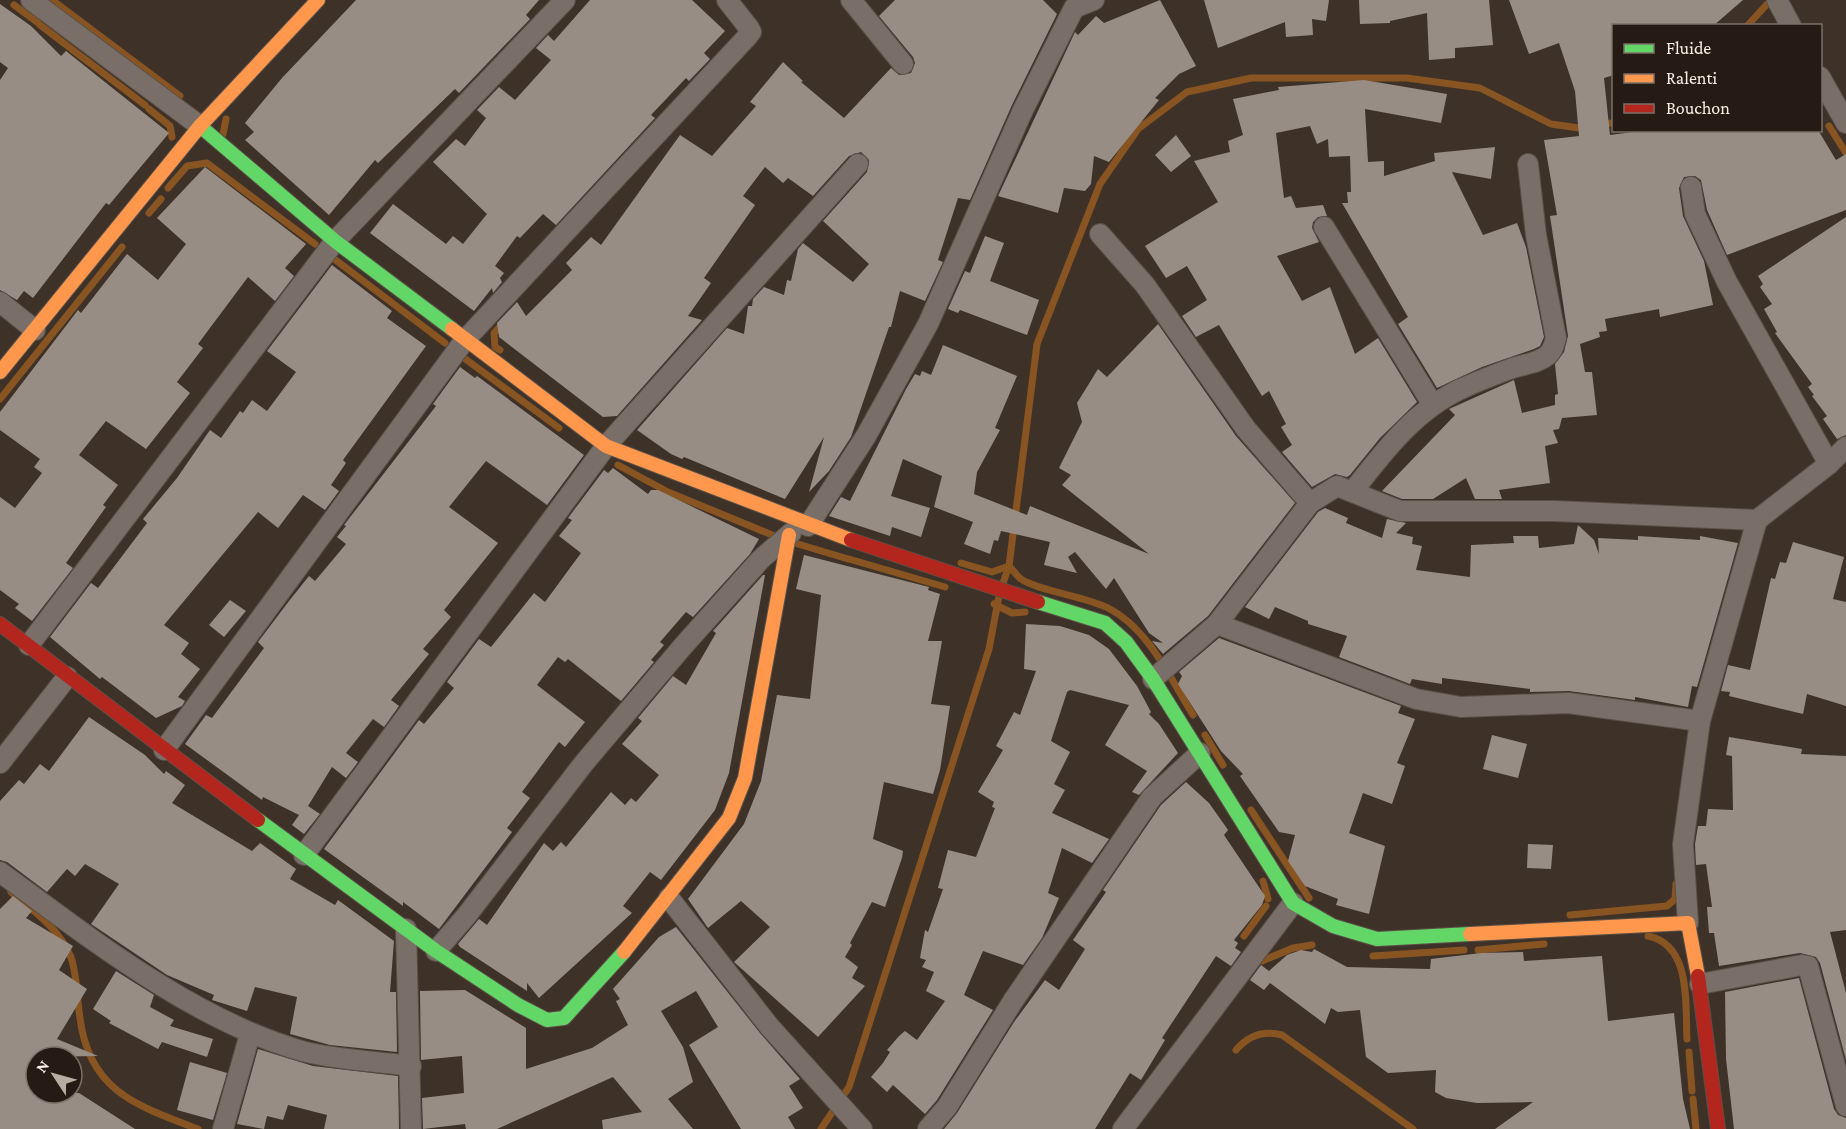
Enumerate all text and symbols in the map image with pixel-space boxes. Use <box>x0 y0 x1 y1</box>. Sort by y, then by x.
legend <box>1612 24 1822 132</box>
text: Fluide <box>1666 38 1711 58</box>
text: Ralenti <box>1666 68 1717 88</box>
text: Bouchon <box>1666 98 1730 118</box>
north arrow <box>24 1045 84 1105</box>
text: N <box>32 1057 52 1076</box>

